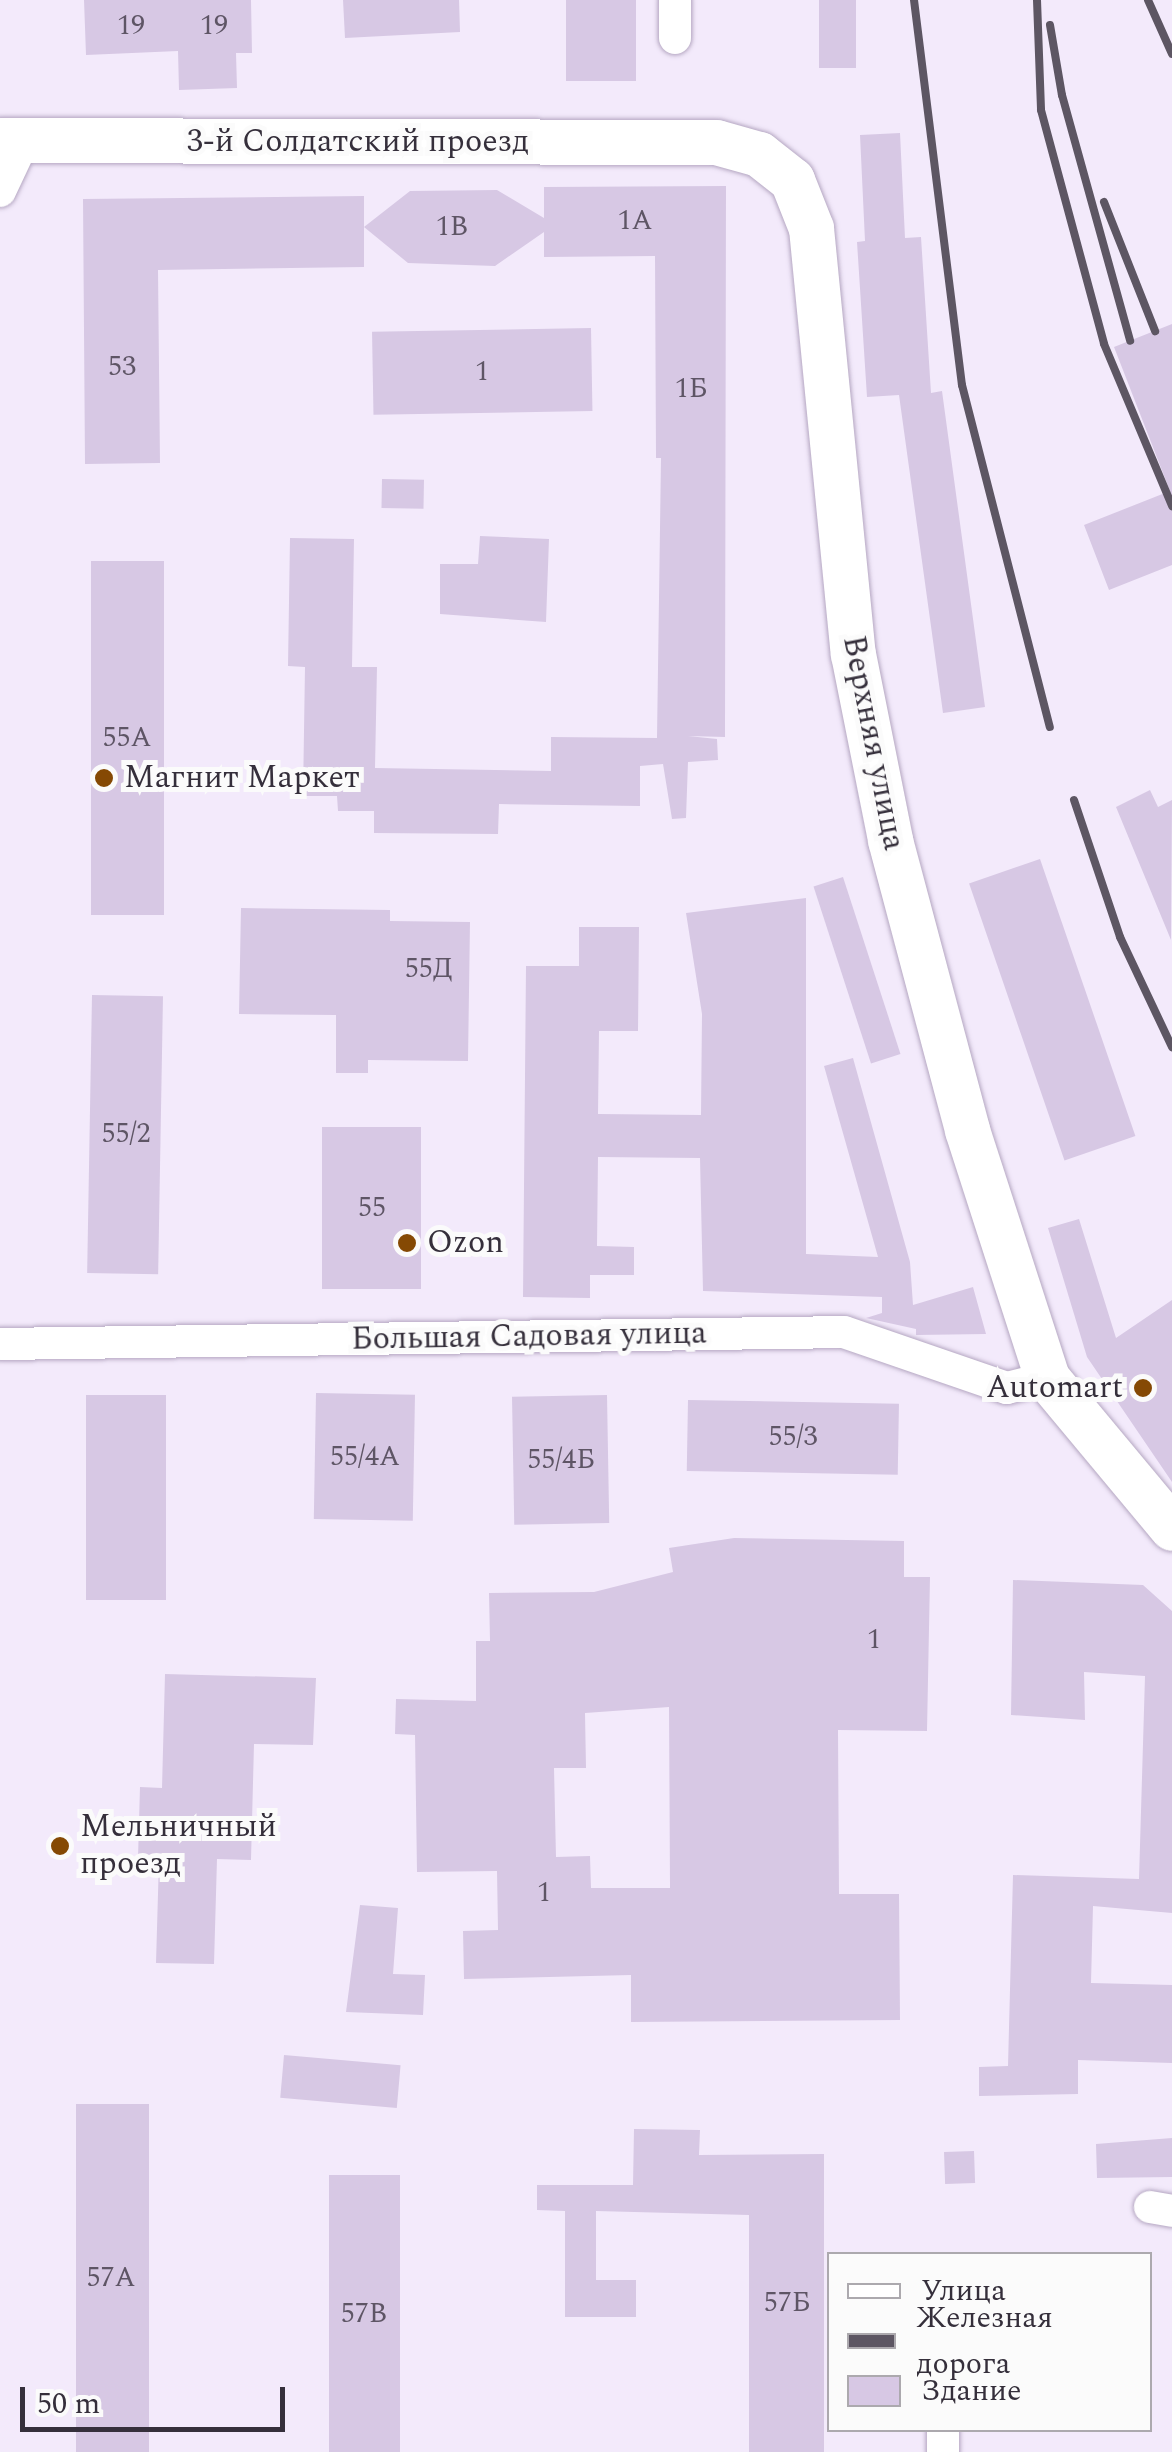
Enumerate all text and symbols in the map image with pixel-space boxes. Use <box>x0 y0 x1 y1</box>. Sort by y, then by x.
house number: 19 <box>117 9 145 43</box>
house number: 19 <box>200 9 228 43</box>
street label: 3-й Солдатский проезд <box>187 123 529 161</box>
house number: 1А <box>618 204 652 238</box>
house number: 1В <box>436 210 468 244</box>
house number: 53 <box>108 350 136 384</box>
house number: 1 <box>475 355 489 389</box>
house number: 1Б <box>675 372 707 406</box>
street label: Верхняя улица <box>833 632 913 854</box>
house number: 55А <box>103 721 151 755</box>
place label: Магнит Маркет <box>124 759 360 797</box>
marker: Магнит Маркет <box>93 767 115 789</box>
house number: 55Д <box>405 952 453 986</box>
house number: 55/2 <box>102 1117 150 1151</box>
house number: 55 <box>358 1191 386 1225</box>
place label: Ozon <box>427 1224 504 1262</box>
marker: Ozon <box>396 1232 418 1254</box>
street label: Большая Садовая улица <box>351 1315 707 1359</box>
place label: Automart <box>986 1369 1123 1407</box>
marker: Automart <box>1132 1377 1154 1399</box>
house number: 55/3 <box>769 1420 817 1454</box>
house number: 55/4А <box>330 1440 400 1474</box>
house number: 55/4Б <box>527 1443 595 1477</box>
house number: 1 <box>867 1623 881 1657</box>
place label: Мельничный проезд <box>80 1809 277 1884</box>
marker: Мельничный проезд <box>49 1835 71 1857</box>
house number: 1 <box>537 1876 551 1910</box>
legend <box>827 2252 1152 2432</box>
house number: 57А <box>87 2261 135 2295</box>
text: Улица <box>921 2268 1006 2314</box>
house number: 57Б <box>764 2286 810 2320</box>
text: Железная дорога <box>916 2295 1053 2387</box>
house number: 57В <box>341 2297 387 2331</box>
scale bar <box>25 2367 290 2429</box>
text: Здание <box>921 2368 1022 2414</box>
text: 50 m <box>37 2381 100 2427</box>

